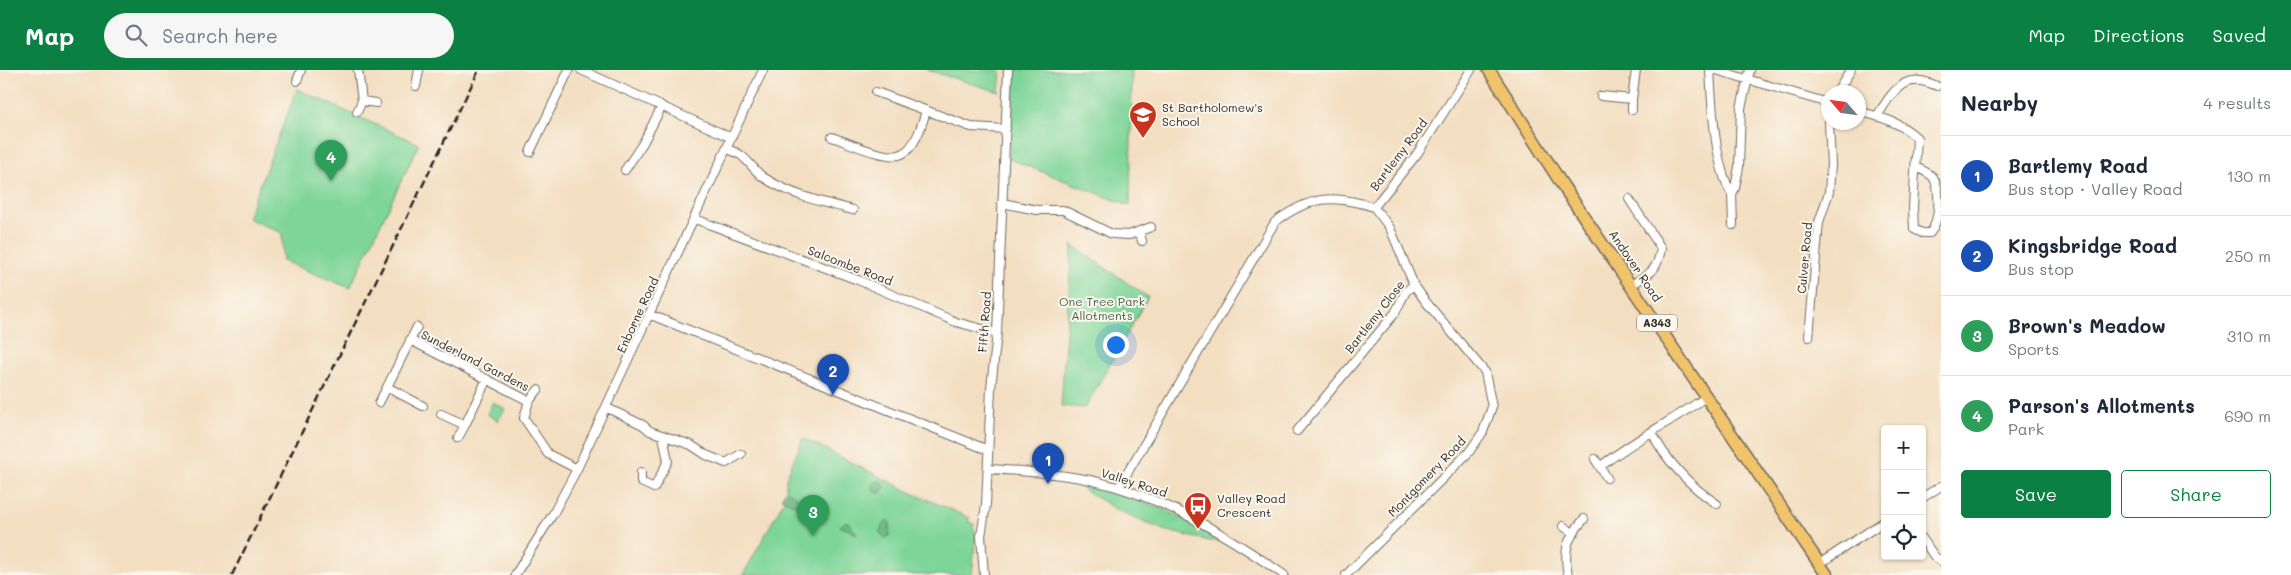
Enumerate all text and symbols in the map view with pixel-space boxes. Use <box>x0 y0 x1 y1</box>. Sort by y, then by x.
search box <box>104 13 454 58</box>
text: Map <box>25 20 74 51</box>
icon: search <box>122 21 150 49</box>
text: Search here <box>162 23 278 48</box>
text: Map <box>2028 23 2065 47</box>
text: Directions <box>2093 23 2185 47</box>
text: Saved <box>2213 23 2266 47</box>
north arrow <box>1821 85 1866 130</box>
text: Nearby <box>1961 89 2038 116</box>
text: 4 results <box>2203 92 2271 113</box>
place label: St Bartholomew's School <box>1162 99 1263 129</box>
school or university icon: St Bartholomew's School <box>1128 100 1158 139</box>
street label: Bartlemy Road <box>1366 115 1431 194</box>
pin: 4 <box>315 140 347 181</box>
text: Bartlemy Road <box>2008 153 2148 178</box>
text: 1 <box>1973 165 1981 186</box>
text: 130 m <box>2227 165 2271 186</box>
text: Bus stop · Valley Road <box>2008 178 2183 199</box>
street label: Culver Road <box>1793 221 1815 294</box>
street label: Andover Road <box>1606 226 1666 305</box>
text: Kingsbridge Road <box>2008 233 2177 258</box>
street label: Salcombe Road <box>806 242 895 289</box>
text: 2 <box>1973 245 1981 266</box>
text: 250 m <box>2225 245 2271 266</box>
text: Bus stop <box>2008 258 2074 279</box>
street label: Enborne Road <box>612 274 662 355</box>
street label: Bartlemy Close <box>1341 277 1408 356</box>
street label: Fifth Road <box>974 291 994 353</box>
park label: One Tree Park Allotments <box>1059 293 1145 323</box>
text: Brown's Meadow <box>2008 313 2166 338</box>
road number: A343 <box>1637 314 1677 332</box>
text: 3 <box>1972 325 1982 346</box>
text: 310 m <box>2227 325 2271 346</box>
street label: Sunderland Gardens <box>419 326 532 394</box>
your location <box>1103 332 1129 358</box>
text: Sports <box>2008 338 2059 359</box>
pin: 2 <box>817 354 849 395</box>
text: Parson's Allotments <box>2008 393 2195 418</box>
text: 4 <box>1972 405 1982 426</box>
text: 690 m <box>2224 405 2271 426</box>
text: Park <box>2008 418 2044 439</box>
map controls <box>1881 425 1926 560</box>
button: + <box>1881 425 1926 470</box>
street label: Montgomery Road <box>1384 432 1469 520</box>
pin: 1 <box>1032 443 1064 484</box>
street label: Valley Road <box>1099 464 1170 500</box>
button: − <box>1881 470 1926 515</box>
button: Save <box>1961 470 2111 518</box>
button: Share <box>2121 470 2271 518</box>
place label: Valley Road Crescent <box>1217 490 1286 520</box>
bus stop icon: Valley Road Crescent <box>1183 491 1213 530</box>
pin: 3 <box>797 495 829 536</box>
button: locate <box>1881 515 1926 560</box>

